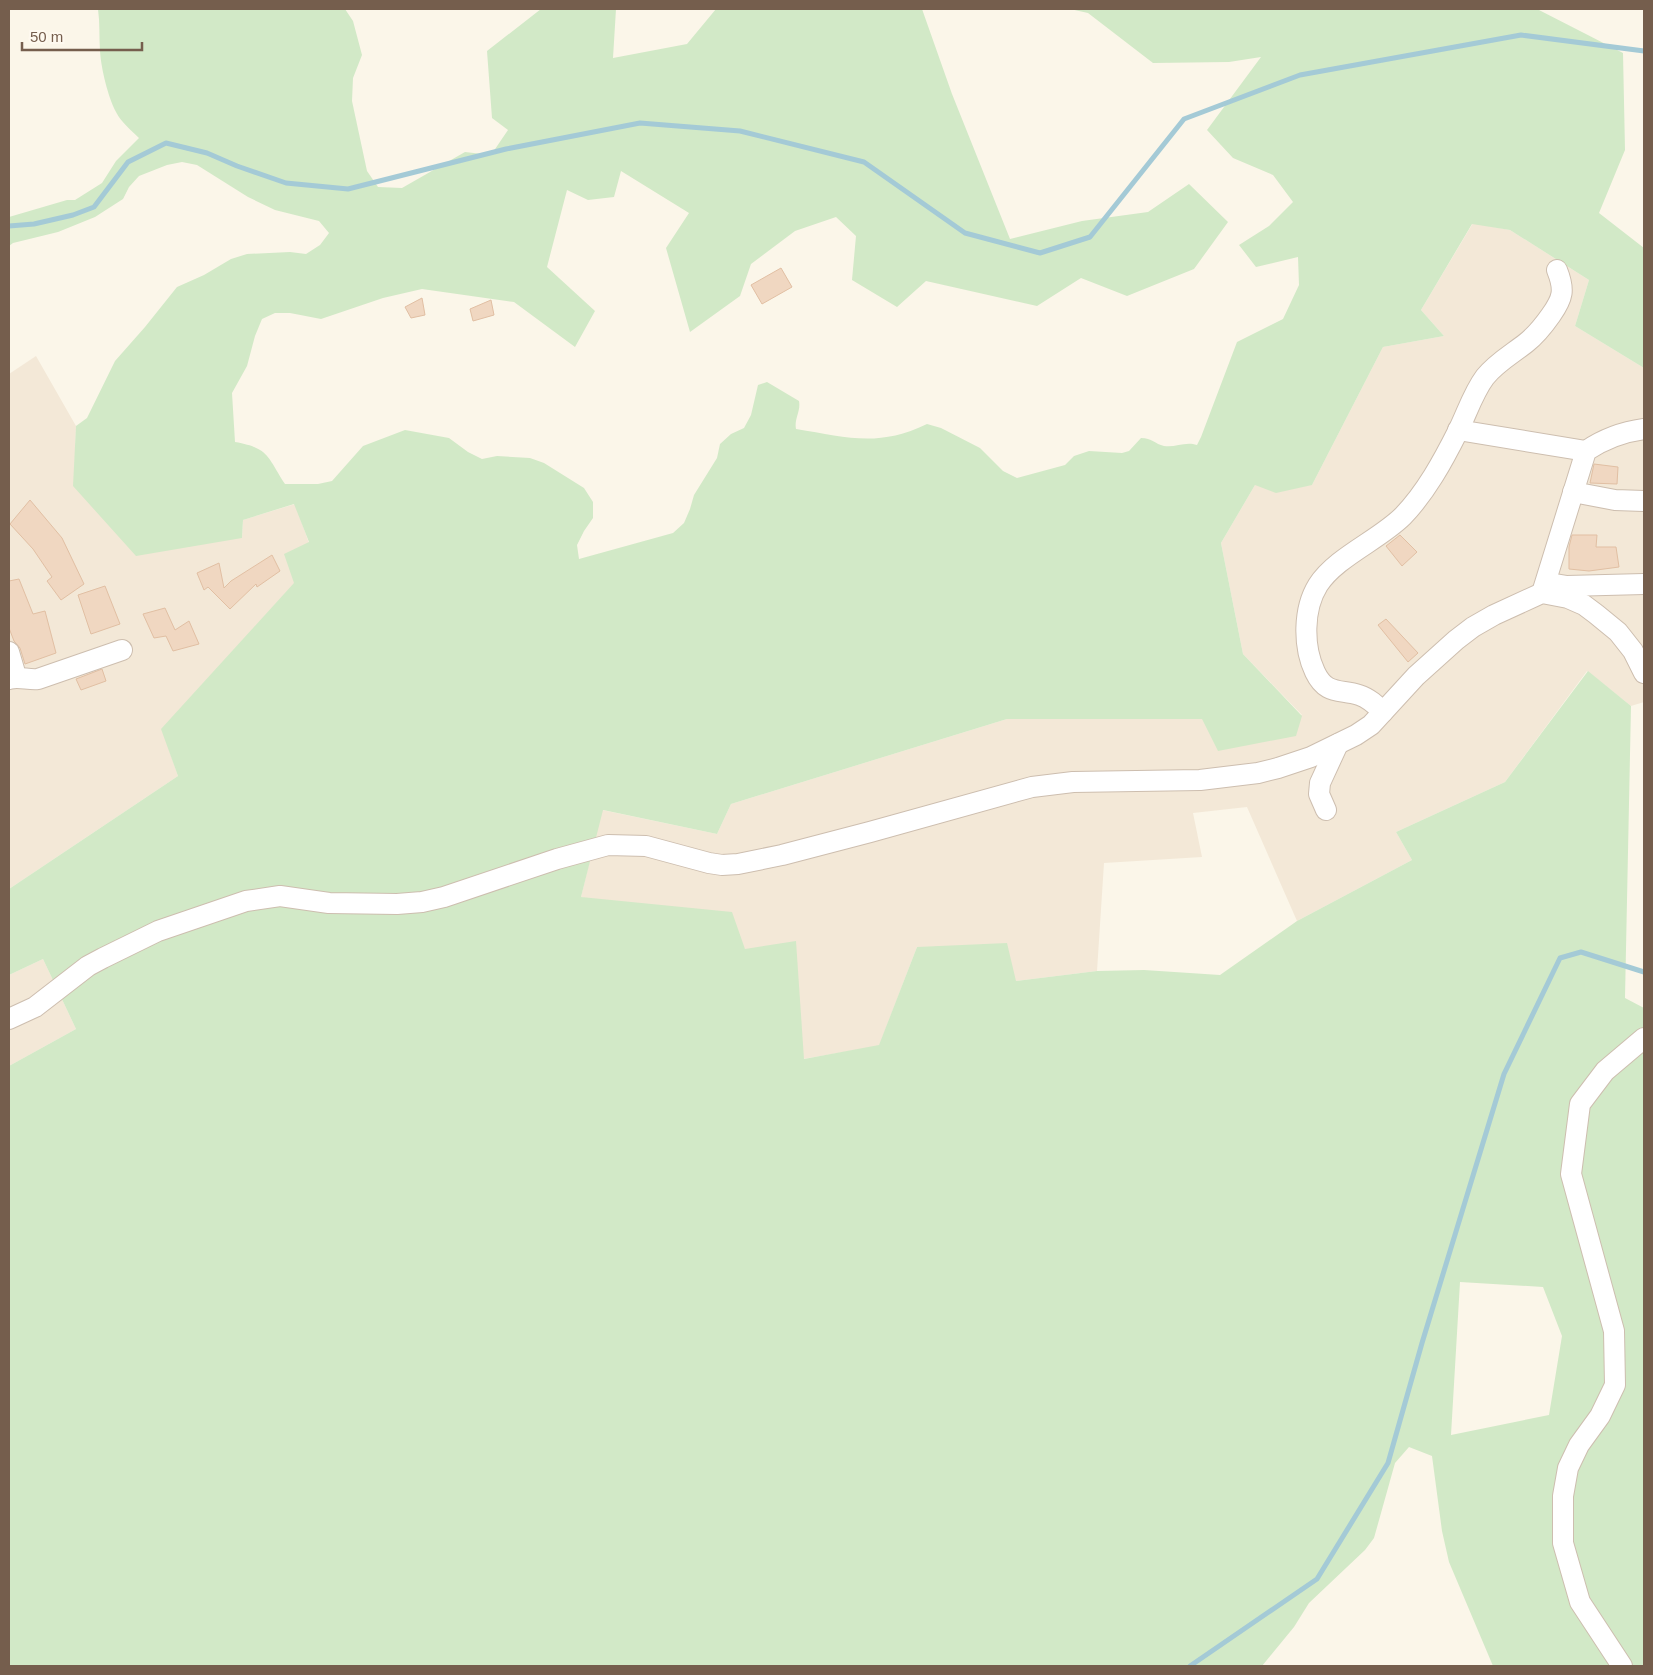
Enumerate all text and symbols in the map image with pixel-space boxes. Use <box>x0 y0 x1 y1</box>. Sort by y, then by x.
scale bar <box>22 20 142 52</box>
text: 50 m <box>30 28 63 45</box>

